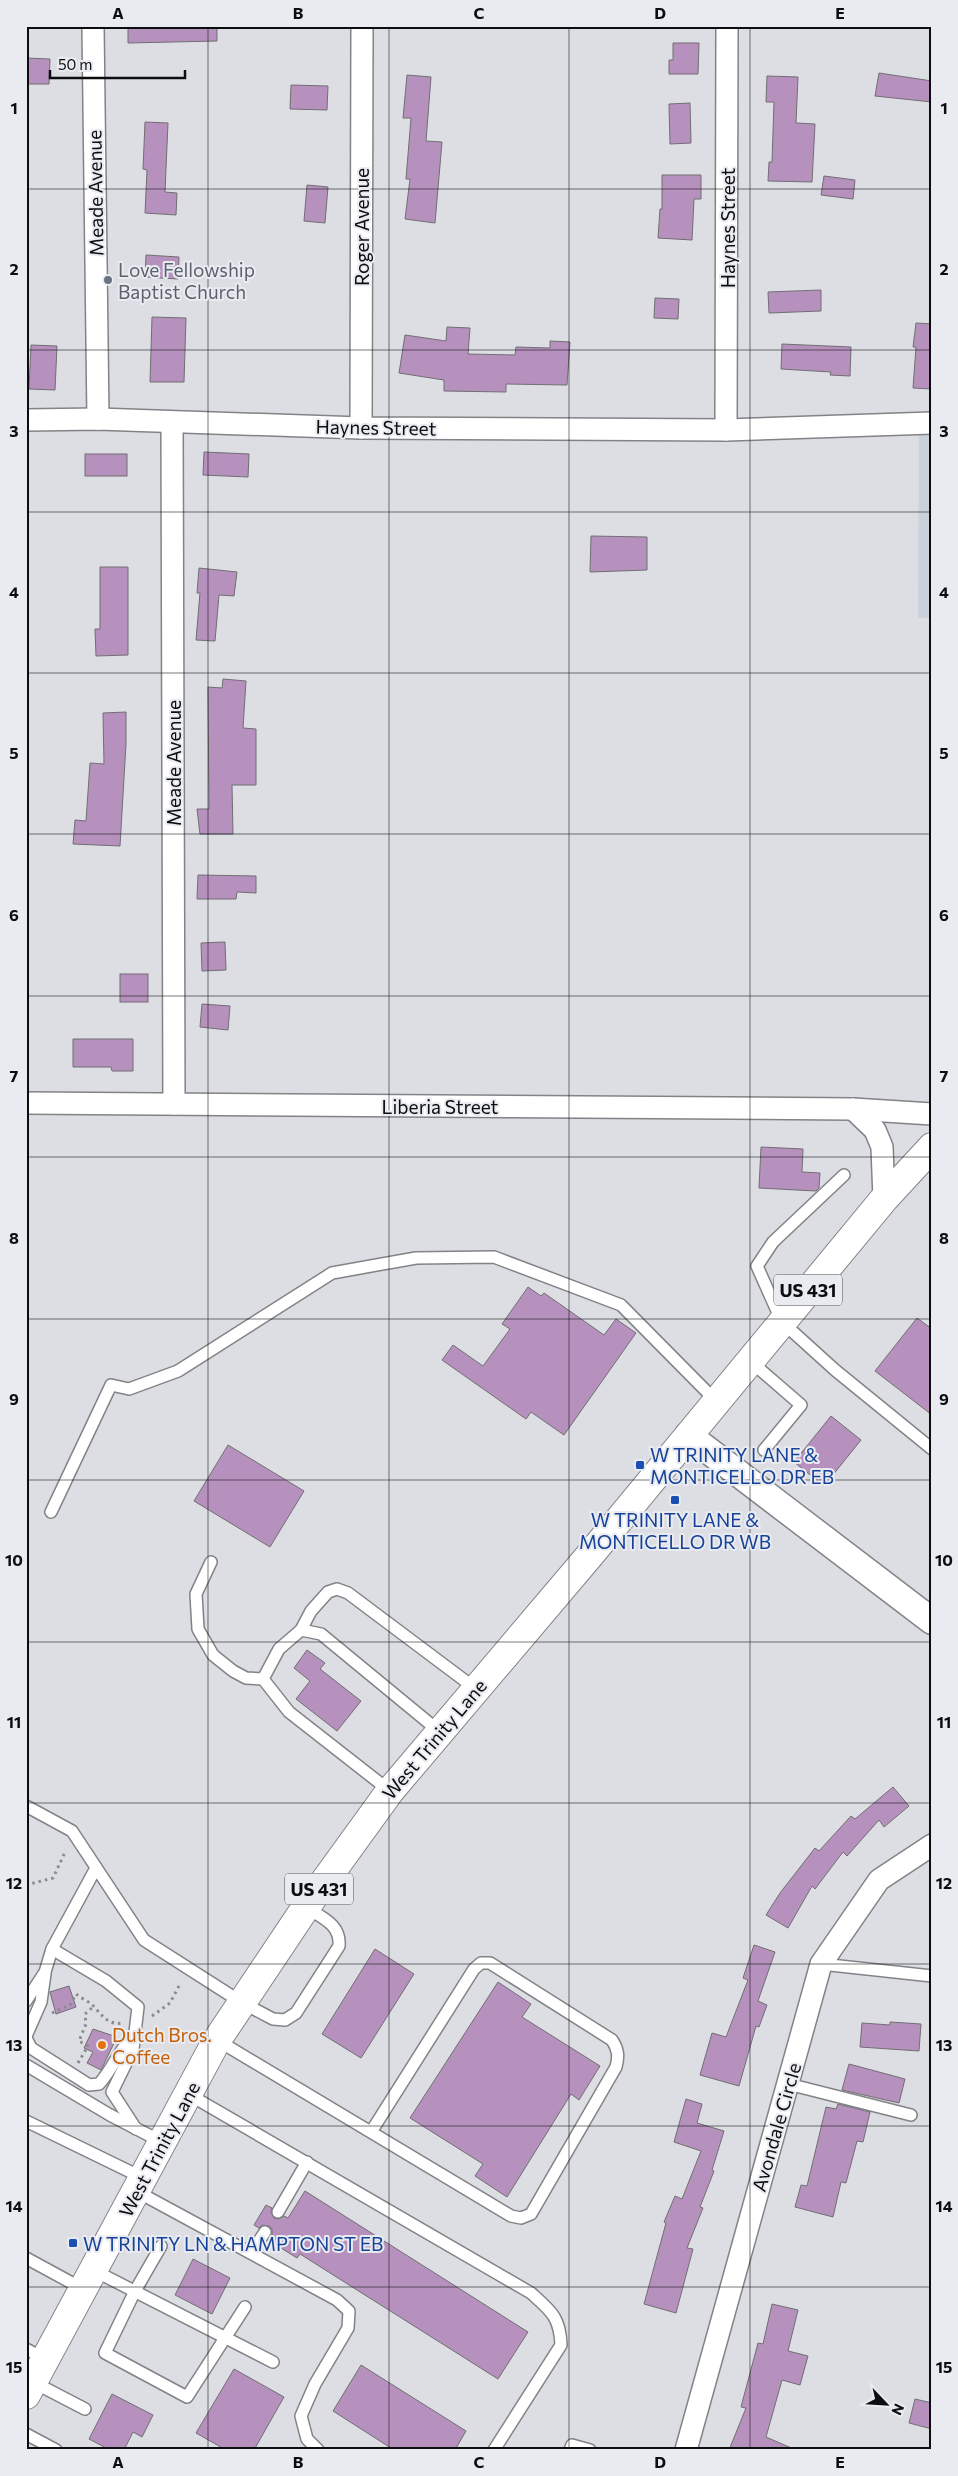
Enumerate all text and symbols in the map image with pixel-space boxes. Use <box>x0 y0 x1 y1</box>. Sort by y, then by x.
text: A <box>112 3 124 22</box>
text: B <box>293 3 304 22</box>
text: C <box>474 3 485 22</box>
text: D <box>654 3 666 22</box>
text: E <box>835 3 845 22</box>
scale bar <box>50 48 185 80</box>
text: 50 m <box>58 55 92 73</box>
text: 1 <box>10 98 18 117</box>
text: 1 <box>940 98 948 117</box>
street label: Meade Avenue <box>82 130 108 256</box>
street label: Haynes Street <box>716 167 739 288</box>
street label: Roger Avenue <box>350 168 373 286</box>
place label: Love Fellowship Baptist Church <box>118 258 255 303</box>
text: 2 <box>9 259 19 278</box>
text: 2 <box>939 259 949 278</box>
marker: Love Fellowship Baptist Church <box>102 274 114 286</box>
street label: Haynes Street <box>315 414 437 440</box>
text: 3 <box>9 421 19 440</box>
text: 3 <box>939 421 949 440</box>
text: 4 <box>9 582 19 601</box>
text: 4 <box>939 582 949 601</box>
street label: Meade Avenue <box>162 700 185 826</box>
text: 5 <box>9 743 19 762</box>
text: 5 <box>939 743 949 762</box>
text: 6 <box>9 905 19 924</box>
text: 6 <box>939 905 949 924</box>
text: 7 <box>10 1066 19 1085</box>
text: 7 <box>940 1066 949 1085</box>
street label: Liberia Street <box>382 1095 499 1118</box>
text: 8 <box>9 1228 19 1247</box>
text: 8 <box>939 1228 949 1247</box>
road number: US 431 <box>774 1274 842 1306</box>
text: 9 <box>9 1389 19 1408</box>
text: 9 <box>939 1389 949 1408</box>
place label: W TRINITY LANE & MONTICELLO DR EB <box>650 1443 834 1488</box>
marker: W TRINITY LANE & MONTICELLO DR EB <box>634 1459 646 1471</box>
marker: W TRINITY LANE & MONTICELLO DR WB <box>669 1494 681 1506</box>
place label: W TRINITY LANE & MONTICELLO DR WB <box>579 1508 771 1553</box>
text: 10 <box>5 1550 23 1569</box>
text: 10 <box>935 1550 953 1569</box>
street label: West Trinity Lane <box>377 1674 491 1804</box>
text: 11 <box>7 1712 21 1731</box>
text: 11 <box>937 1712 951 1731</box>
text: 12 <box>6 1873 22 1892</box>
text: 12 <box>936 1873 952 1892</box>
road number: US 431 <box>285 1874 353 1905</box>
place label: Dutch Bros. Coffee <box>112 2023 212 2068</box>
text: 13 <box>6 2035 22 2054</box>
text: 13 <box>936 2035 952 2054</box>
marker: Dutch Bros. Coffee <box>96 2039 108 2051</box>
street label: Avondale Circle <box>747 2060 805 2194</box>
street label: West Trinity Lane <box>114 2077 204 2221</box>
text: 14 <box>5 2196 23 2215</box>
text: 14 <box>935 2196 953 2215</box>
place label: W TRINITY LN & HAMPTON ST EB <box>83 2232 383 2255</box>
marker: W TRINITY LN & HAMPTON ST EB <box>67 2237 79 2249</box>
text: 15 <box>6 2357 22 2376</box>
text: 15 <box>936 2357 952 2376</box>
north arrow <box>860 2378 910 2428</box>
text: N <box>888 2401 908 2418</box>
text: A <box>112 2452 124 2471</box>
text: B <box>293 2452 304 2471</box>
text: C <box>474 2452 485 2471</box>
text: D <box>654 2452 666 2471</box>
text: E <box>835 2452 845 2471</box>

